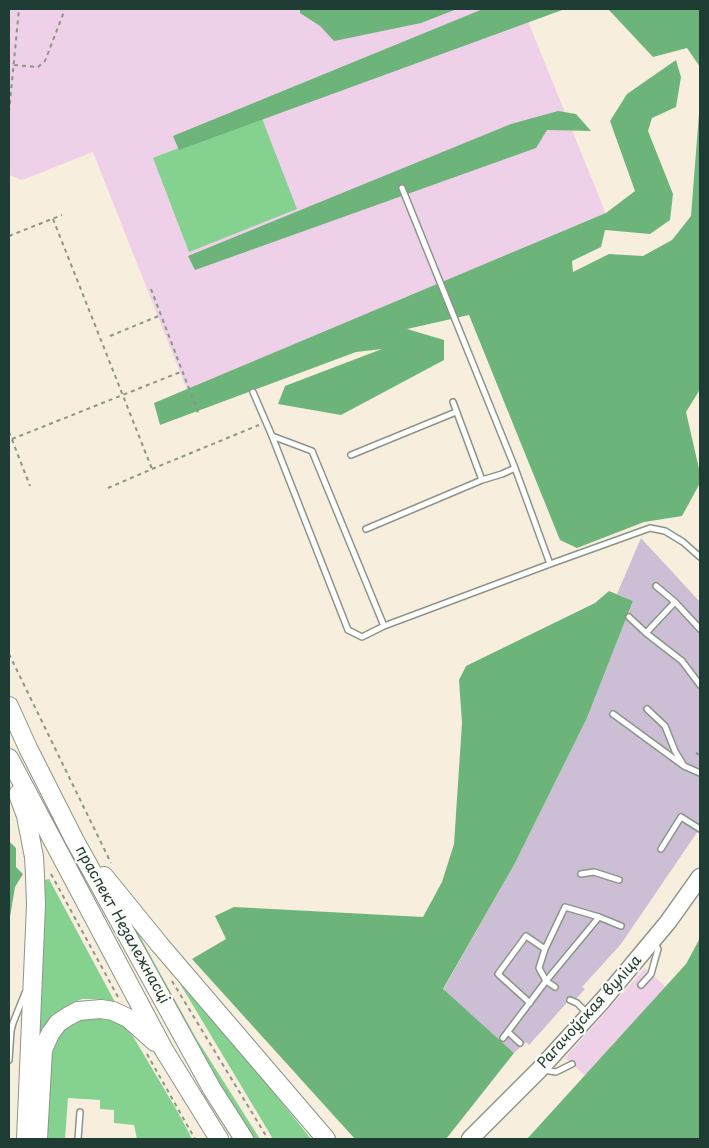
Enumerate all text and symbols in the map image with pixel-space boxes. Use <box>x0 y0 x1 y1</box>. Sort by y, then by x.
street label: праспект Незалежнасці <box>71 843 173 1007</box>
street label: Рагачоўская вуліца <box>534 952 646 1072</box>

